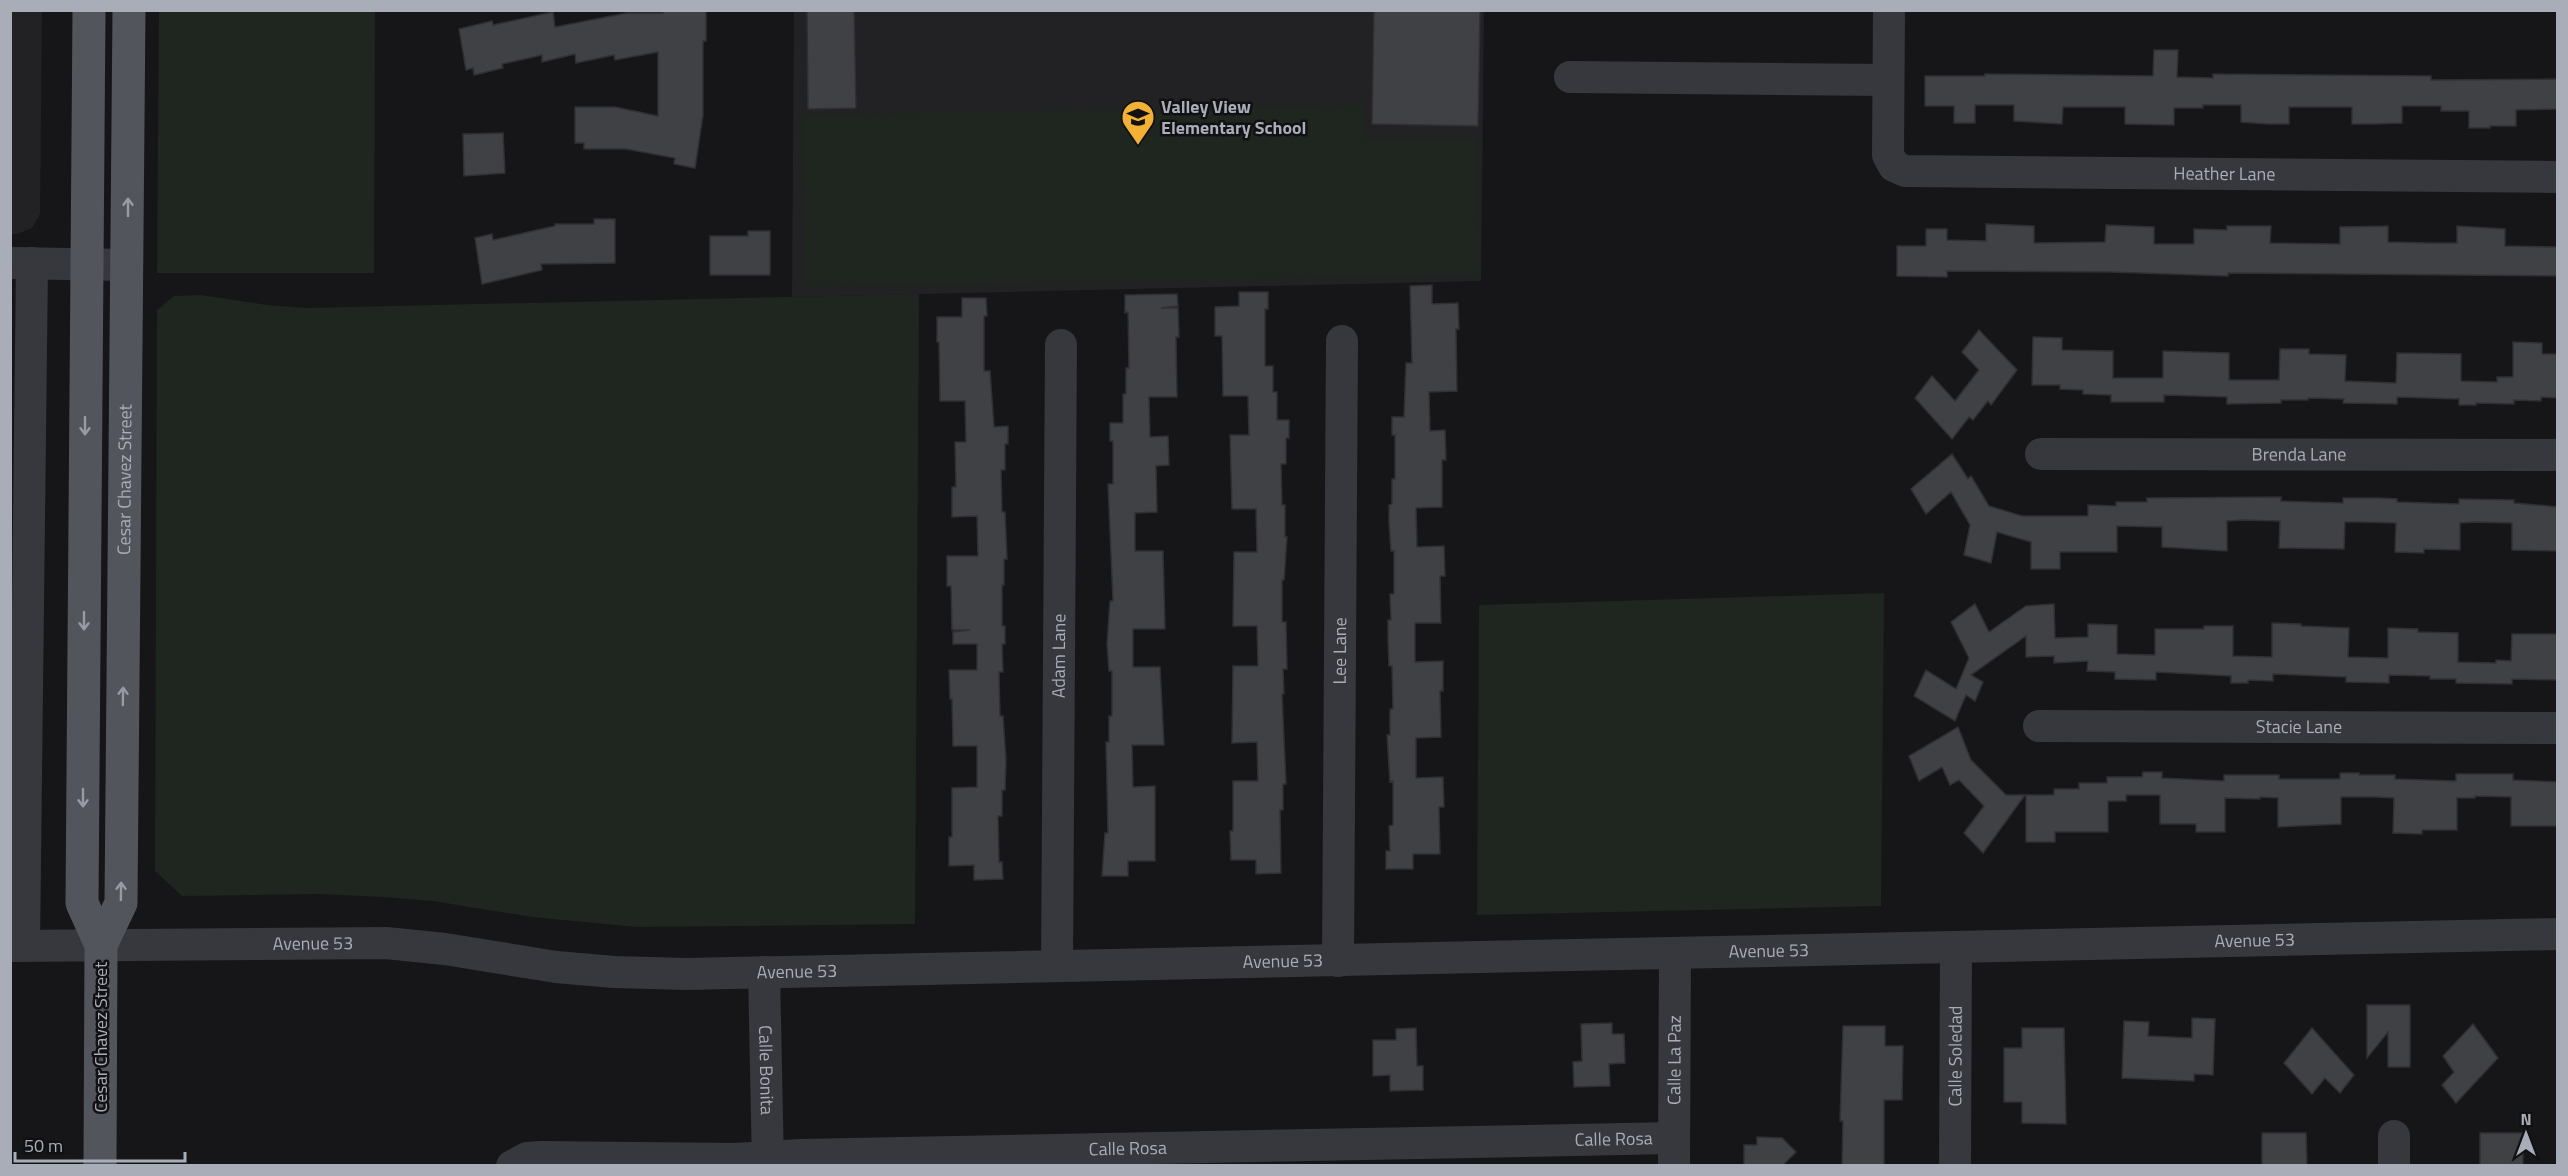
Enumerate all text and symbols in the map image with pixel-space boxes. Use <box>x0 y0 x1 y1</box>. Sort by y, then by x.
place label: Valley View Elementary School <box>1161 93 1306 141</box>
school or university icon: Valley View Elementary School <box>1120 99 1156 146</box>
street label: Heather Lane <box>2173 159 2275 187</box>
one-way arrow <box>122 198 134 218</box>
street label: Cesar Chavez Street <box>110 403 138 555</box>
one-way arrow <box>79 415 91 435</box>
street label: Brenda Lane <box>2252 440 2346 468</box>
one-way arrow <box>78 610 90 630</box>
street label: Adam Lane <box>1045 614 1072 698</box>
street label: Lee Lane <box>1326 617 1353 685</box>
one-way arrow <box>117 687 129 707</box>
street label: Stacie Lane <box>2256 713 2342 740</box>
one-way arrow <box>77 787 89 807</box>
one-way arrow <box>115 882 127 902</box>
street label: Avenue 53 <box>2214 926 2295 954</box>
street label: Avenue 53 <box>273 929 353 957</box>
street label: Avenue 53 <box>1728 936 1809 965</box>
street label: Avenue 53 <box>1242 946 1323 975</box>
street label: Avenue 53 <box>756 957 837 986</box>
street label: Cesar Chavez Street <box>87 961 114 1112</box>
street label: Calle Soledad <box>1941 1006 1969 1106</box>
street label: Calle La Paz <box>1660 1015 1688 1105</box>
street label: Calle Bonita <box>752 1025 781 1115</box>
north arrow <box>2496 1104 2556 1164</box>
text: N <box>2520 1107 2532 1131</box>
street label: Calle Rosa <box>1574 1124 1653 1153</box>
scale bar <box>15 1125 184 1163</box>
text: 50 m <box>24 1132 63 1159</box>
street label: Calle Rosa <box>1088 1134 1167 1162</box>

